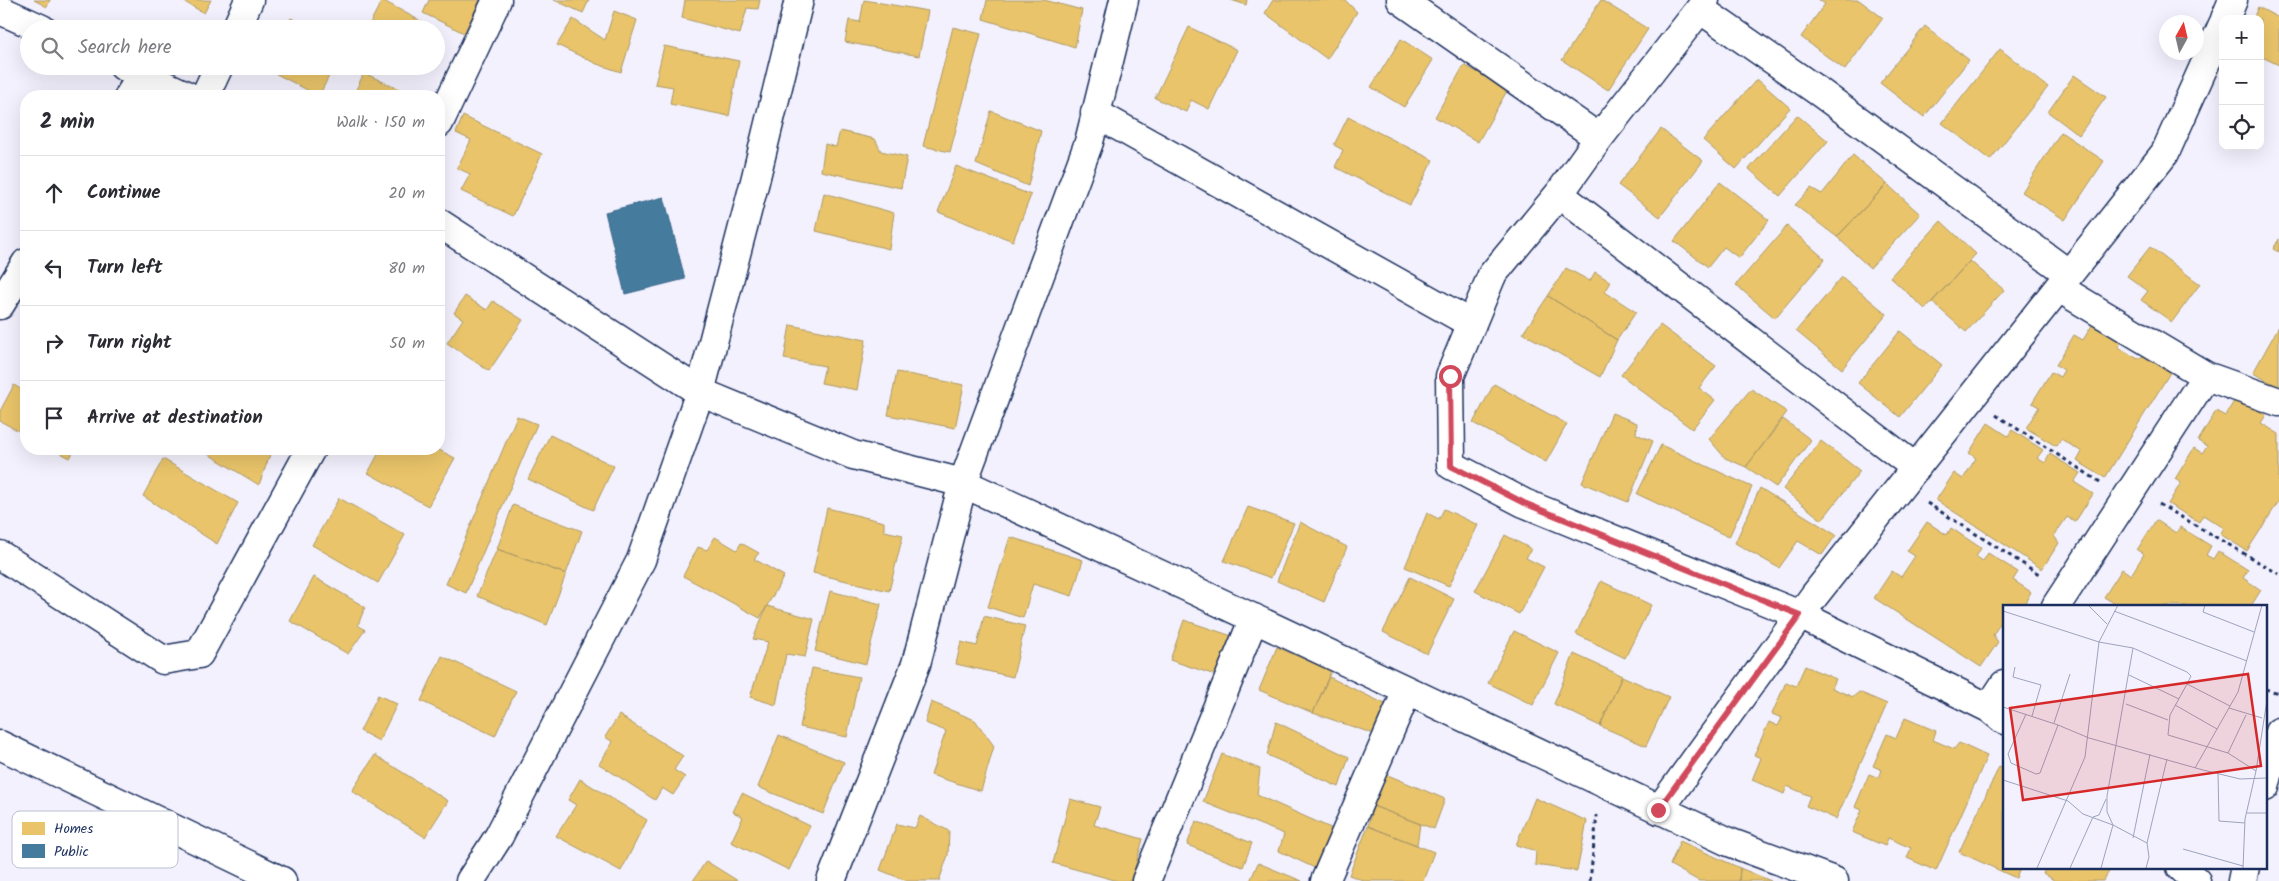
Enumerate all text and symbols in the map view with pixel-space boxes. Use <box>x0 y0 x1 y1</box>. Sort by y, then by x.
north arrow <box>2159 15 2204 60</box>
map controls <box>2219 15 2264 150</box>
button: + <box>2219 15 2264 60</box>
search box <box>20 20 445 75</box>
text: Search here <box>78 33 172 63</box>
icon: search <box>38 34 66 62</box>
button: − <box>2219 60 2264 105</box>
button: locate <box>2219 105 2264 150</box>
text: 2 min <box>40 106 95 139</box>
text: Walk · 150 m <box>336 110 425 135</box>
text: Continue <box>87 178 160 208</box>
icon: ahead <box>40 179 68 207</box>
text: 20 m <box>389 181 425 206</box>
text: Turn left <box>87 253 162 283</box>
icon: left <box>40 254 68 282</box>
text: 80 m <box>388 256 425 281</box>
text: Turn right <box>87 328 172 358</box>
icon: right <box>40 329 68 357</box>
text: 50 m <box>389 331 425 356</box>
route start <box>1439 365 1462 388</box>
text: Arrive at destination <box>87 403 263 433</box>
icon: arrive <box>40 404 68 432</box>
inset map <box>2003 605 2266 868</box>
route end <box>1647 799 1670 822</box>
legend <box>12 811 178 868</box>
text: Homes <box>54 818 93 840</box>
text: Public <box>54 841 89 863</box>

